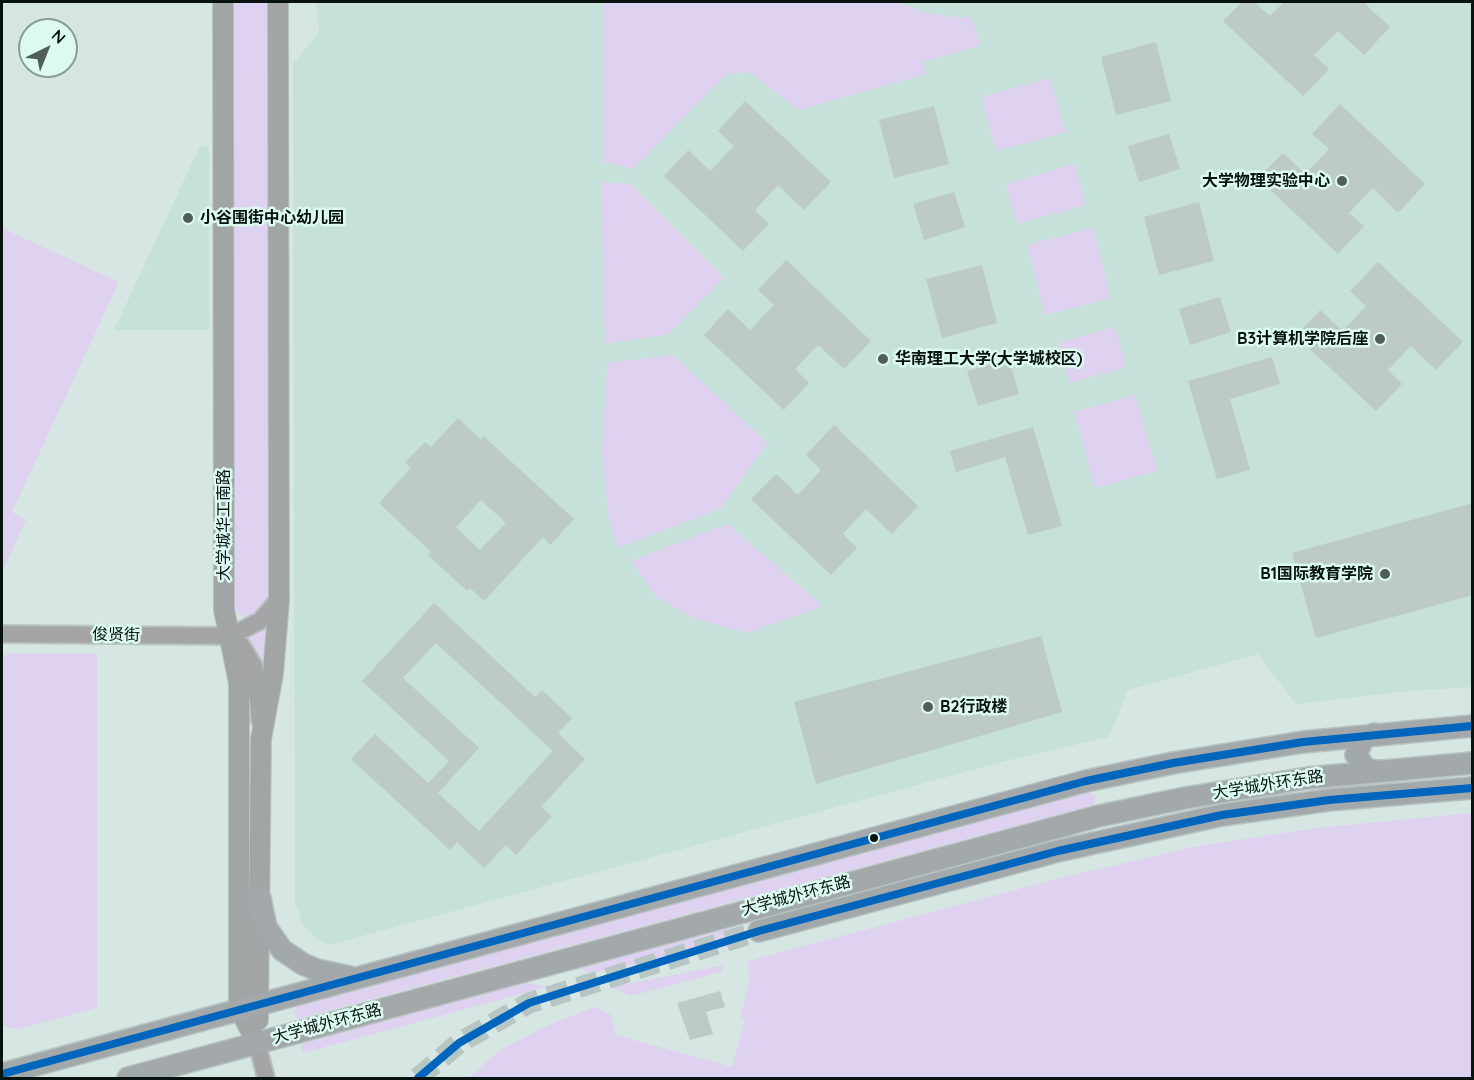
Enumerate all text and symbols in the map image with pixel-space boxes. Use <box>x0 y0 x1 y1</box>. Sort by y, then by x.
north arrow <box>18 18 78 78</box>
text: N <box>48 25 70 48</box>
place label: 大学物理实验中心 <box>1202 171 1330 191</box>
marker: 大学物理实验中心 <box>1335 174 1349 188</box>
place label: 小谷围街中心幼儿园 <box>200 208 344 228</box>
marker: 小谷围街中心幼儿园 <box>181 211 195 225</box>
place label: B3计算机学院后座 <box>1237 329 1368 349</box>
marker: B3计算机学院后座 <box>1373 332 1387 346</box>
place label: 华南理工大学(大学城校区) <box>895 349 1082 369</box>
marker: 华南理工大学(大学城校区) <box>876 352 890 366</box>
street label: 大学城华工南路 <box>214 469 234 581</box>
place label: B1国际教育学院 <box>1260 564 1373 584</box>
marker: B1国际教育学院 <box>1378 567 1392 581</box>
street label: 俊贤街 <box>92 625 140 645</box>
place label: B2行政楼 <box>940 697 1008 717</box>
marker: B2行政楼 <box>921 700 935 714</box>
street label: 大学城外环东路 <box>1211 767 1325 803</box>
unlabelled marker <box>868 832 880 844</box>
street label: 大学城外环东路 <box>739 872 853 920</box>
street label: 大学城外环东路 <box>270 1000 384 1048</box>

